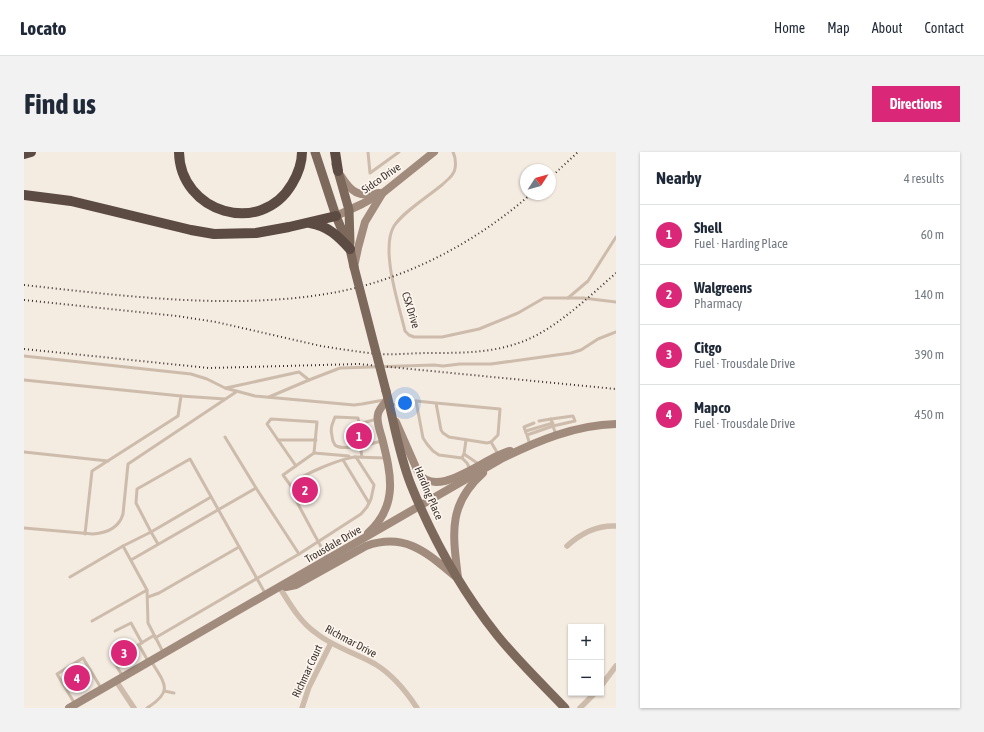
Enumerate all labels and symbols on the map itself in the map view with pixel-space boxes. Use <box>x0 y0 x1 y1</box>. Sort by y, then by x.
street label: Sidco Drive <box>359 160 403 196</box>
north arrow <box>520 164 556 200</box>
street label: CSX Drive <box>400 290 422 330</box>
your location <box>395 393 415 413</box>
pin: 1 <box>346 421 372 451</box>
street label: Harding Place <box>412 465 446 521</box>
pin: 2 <box>292 475 318 505</box>
street label: Trousdale Drive <box>303 523 363 565</box>
street label: Richmar Drive <box>323 622 379 660</box>
pin: 3 <box>111 638 137 668</box>
street label: Richmar Court <box>290 643 324 699</box>
pin: 4 <box>64 663 90 693</box>

